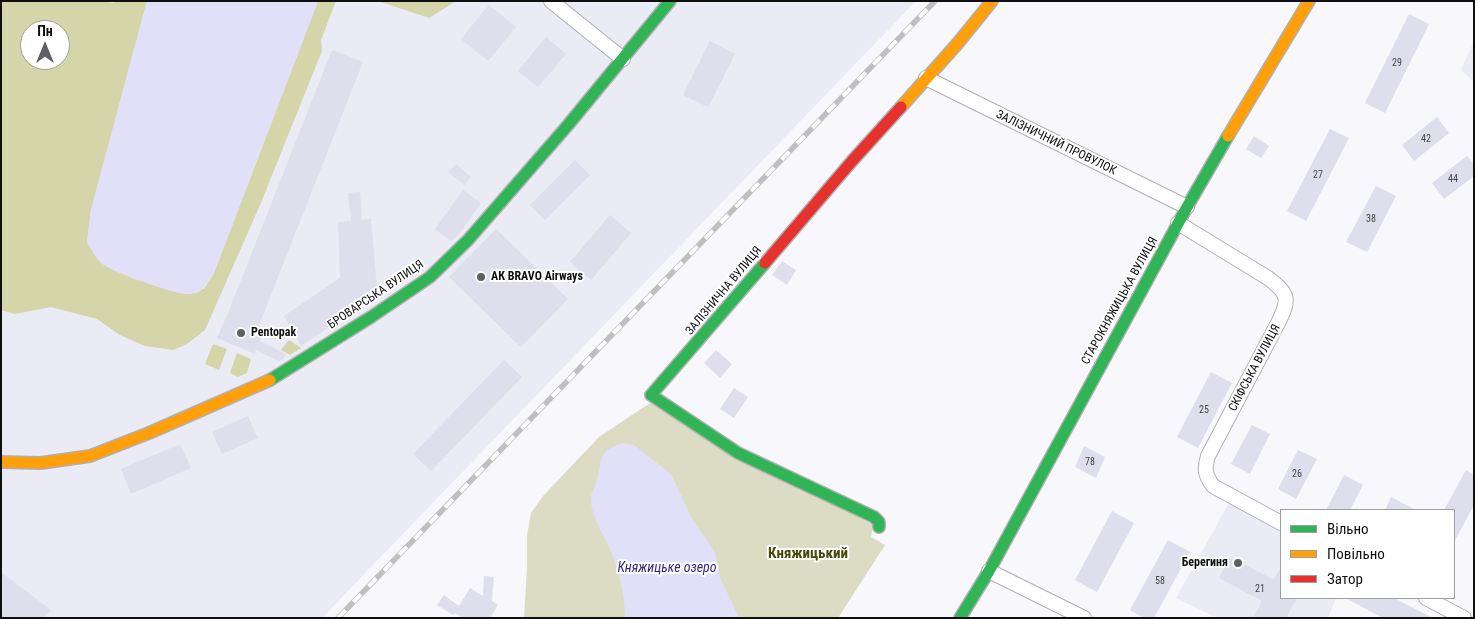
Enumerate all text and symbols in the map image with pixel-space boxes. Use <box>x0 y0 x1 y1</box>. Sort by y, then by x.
north arrow <box>20 20 70 70</box>
text: Пн <box>37 23 53 39</box>
house number: 29 <box>1392 57 1402 69</box>
street label: ЗАЛІЗНИЧНИЙ ПРОВУЛОК <box>993 108 1119 178</box>
house number: 42 <box>1421 133 1431 145</box>
house number: 27 <box>1313 169 1323 181</box>
house number: 44 <box>1448 173 1458 185</box>
house number: 38 <box>1366 213 1376 225</box>
street label: СТАРОКНЯЖИЦЬКА ВУЛИЦЯ <box>1079 235 1161 367</box>
street label: ЗАЛІЗНИЧНА ВУЛИЦЯ <box>683 244 765 338</box>
street label: БРОВАРСЬКА ВУЛИЦЯ <box>325 258 427 332</box>
place label: АК BRAVO Airways <box>491 270 583 284</box>
marker: АК BRAVO Airways <box>475 271 487 283</box>
street label: СКІФСЬКА ВУЛИЦЯ <box>1226 322 1284 414</box>
place label: Pentopak <box>251 326 296 340</box>
marker: Pentopak <box>235 327 247 339</box>
house number: 25 <box>1199 404 1209 416</box>
house number: 78 <box>1085 456 1095 468</box>
house number: 26 <box>1292 468 1302 480</box>
legend <box>1280 509 1455 599</box>
text: Вільно <box>1327 520 1369 538</box>
district label: Княжицький <box>768 545 848 563</box>
text: Повільно <box>1327 545 1385 563</box>
place label: Берегиня <box>1182 556 1228 570</box>
marker: Берегиня <box>1232 557 1244 569</box>
water label: Княжицьке озеро <box>617 560 717 576</box>
text: Затор <box>1327 570 1363 588</box>
house number: 58 <box>1155 575 1165 587</box>
house number: 21 <box>1255 583 1265 595</box>

